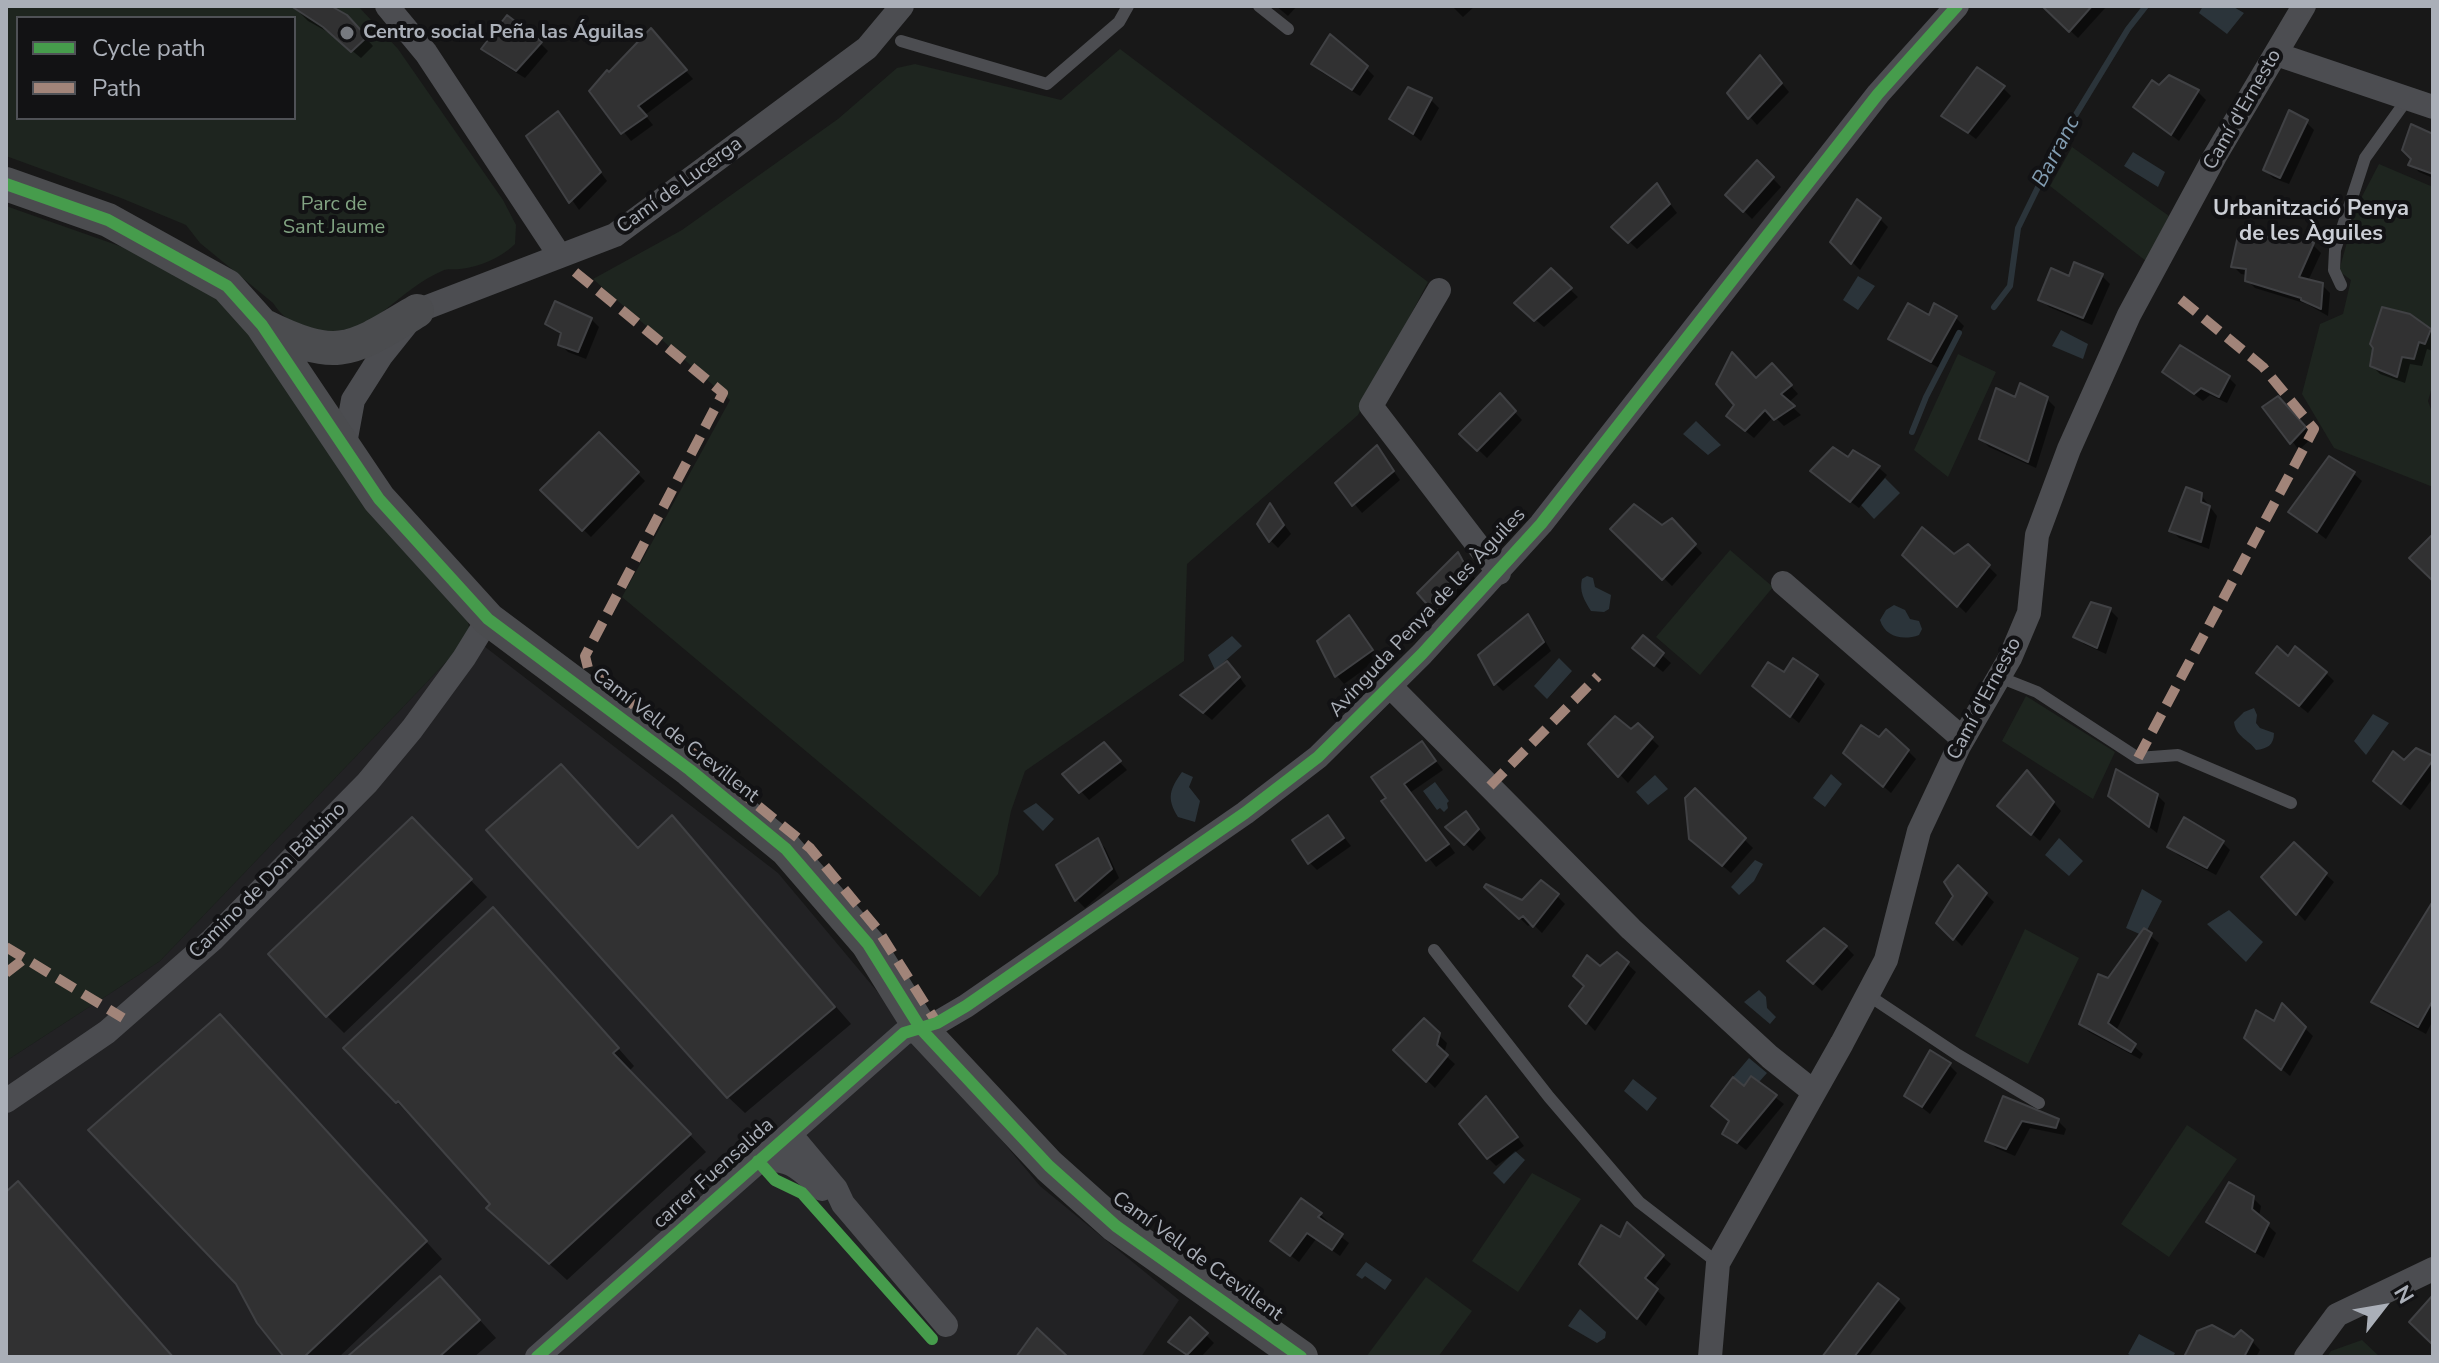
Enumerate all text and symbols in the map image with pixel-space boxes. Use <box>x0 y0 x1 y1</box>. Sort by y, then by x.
legend <box>16 16 296 120</box>
place label: Centro social Peña las Águilas <box>363 21 644 45</box>
marker: Centro social Peña las Águilas <box>338 24 356 42</box>
text: Cycle path <box>92 32 206 64</box>
street label: Camí d'Ernesto <box>2199 46 2287 174</box>
text: Path <box>92 72 141 104</box>
water label: Barranc <box>2027 112 2087 192</box>
street label: Camí de Lucerga <box>613 133 747 239</box>
park label: Parc de Sant Jaume <box>283 193 385 240</box>
district label: Urbanització Penya de les Àguiles <box>2213 197 2409 248</box>
street label: Avinguda Penya de les Àguiles <box>1325 503 1531 723</box>
street label: Camí d'Ernesto <box>1943 634 2027 764</box>
street label: Camí Vell de Crevillent <box>587 663 763 809</box>
street label: Camino de Don Balbino <box>185 798 351 964</box>
street label: carrer Fuensalida <box>649 1114 779 1234</box>
street label: Camí Vell de Crevillent <box>1107 1187 1287 1327</box>
north arrow <box>2343 1267 2423 1347</box>
text: N <box>2386 1280 2421 1309</box>

